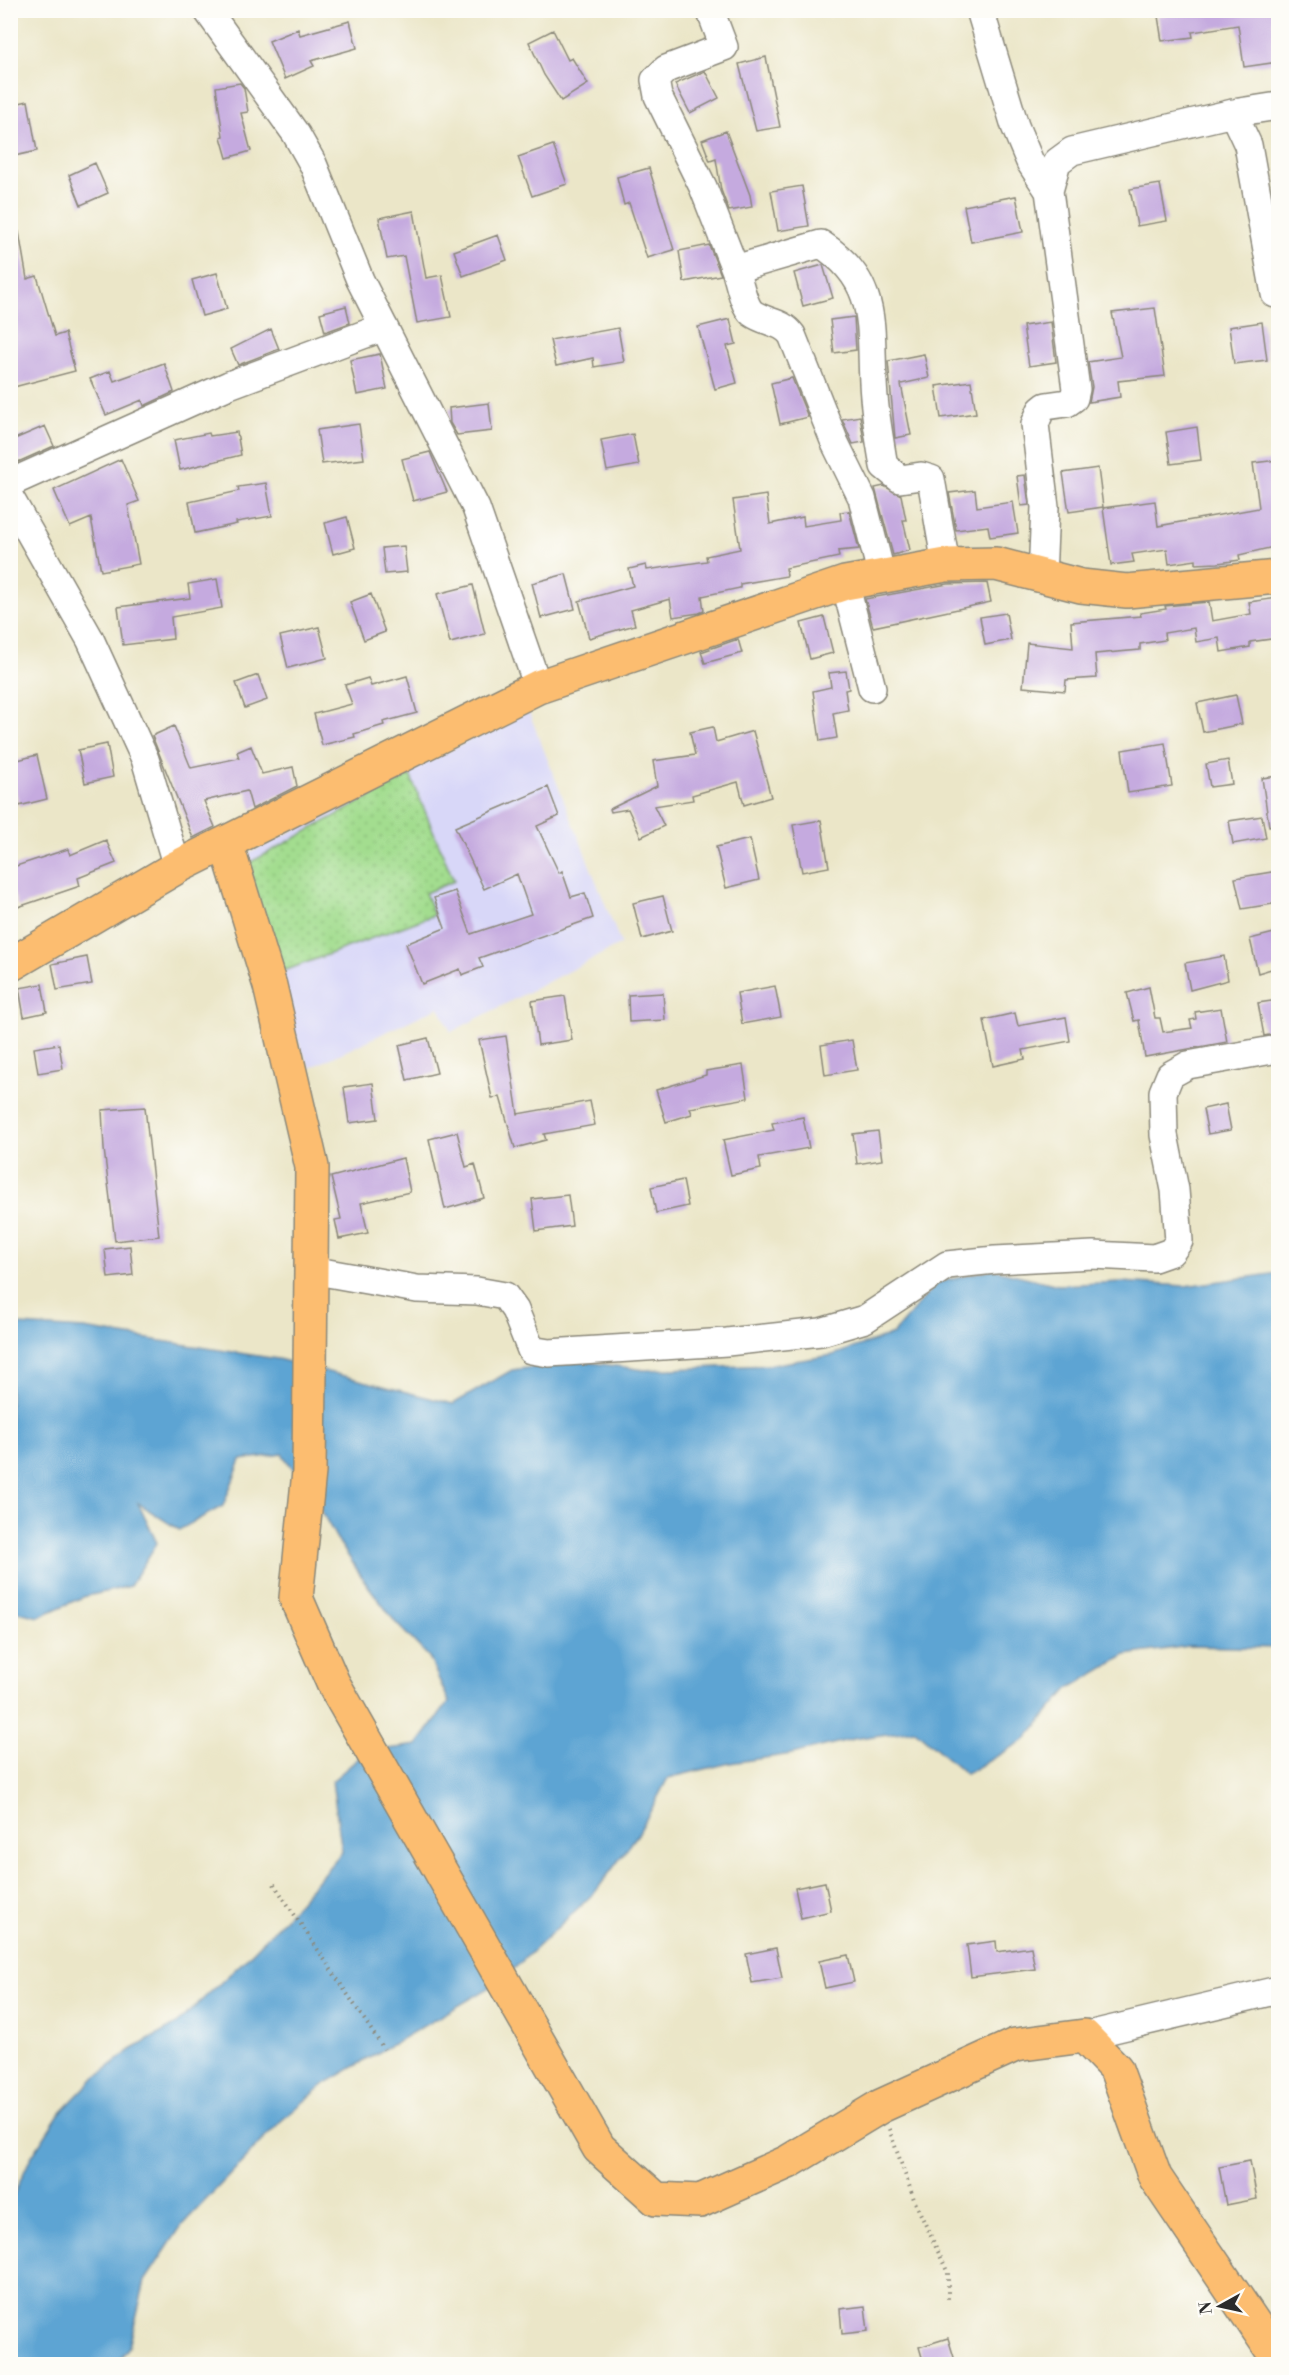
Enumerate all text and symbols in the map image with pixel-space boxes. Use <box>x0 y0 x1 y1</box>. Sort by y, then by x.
north arrow <box>1190 2276 1250 2336</box>
text: N <box>1195 2300 1217 2316</box>

